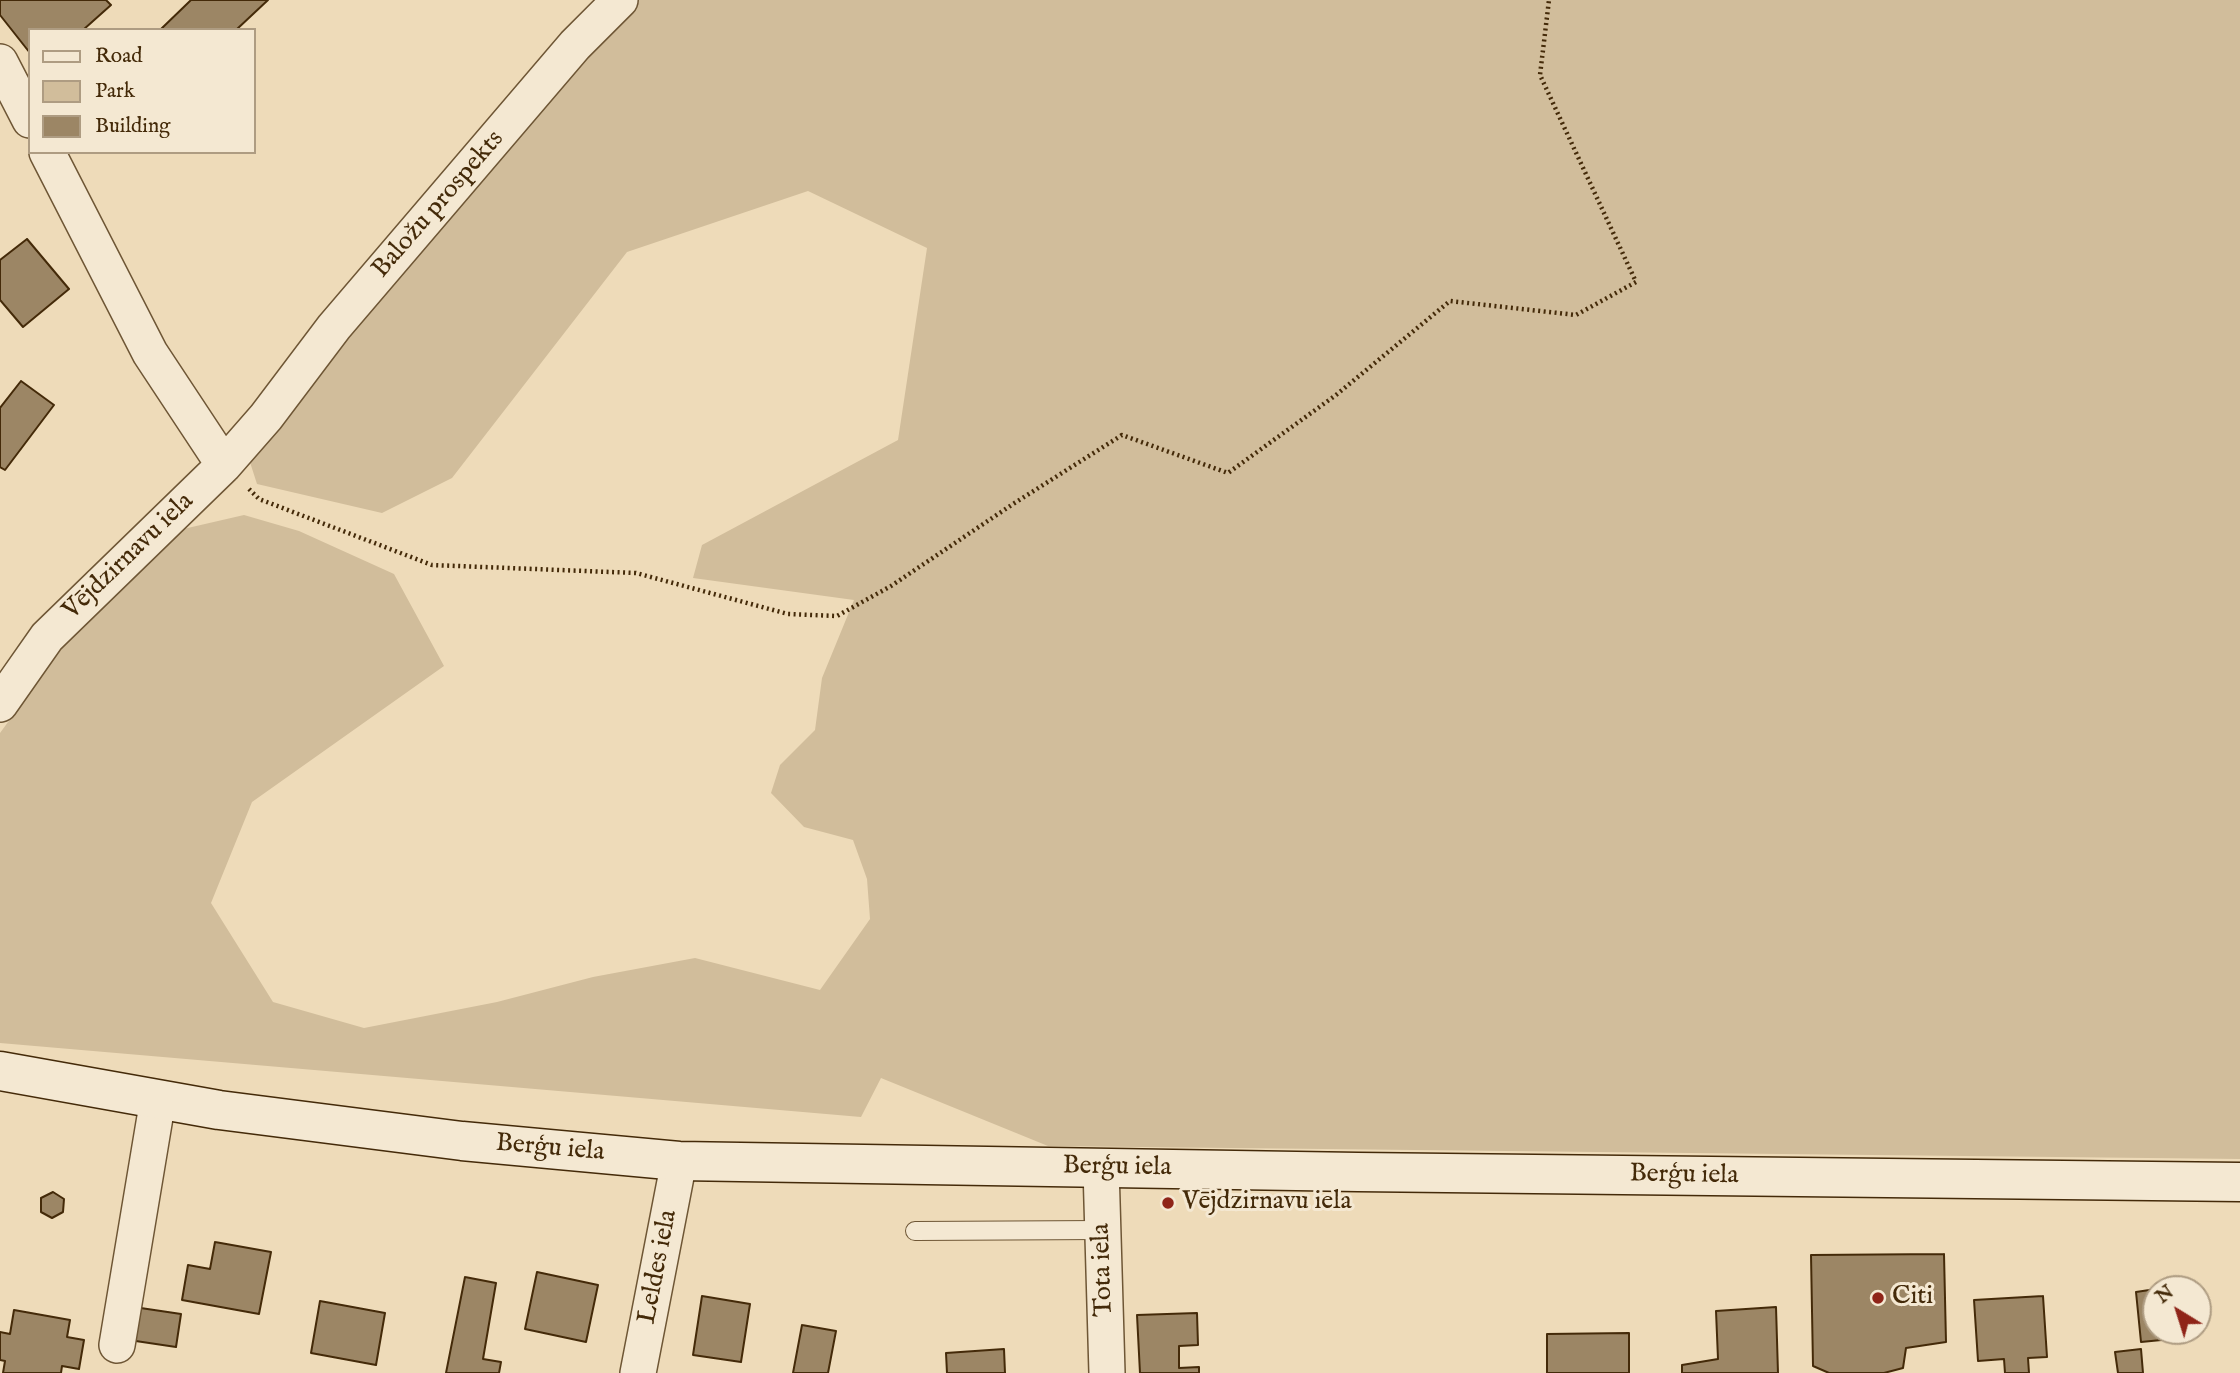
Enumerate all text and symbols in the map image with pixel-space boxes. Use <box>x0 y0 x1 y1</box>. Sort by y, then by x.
legend <box>28 28 256 154</box>
text: Road <box>95 43 142 70</box>
text: Park <box>95 78 135 105</box>
text: Building <box>95 113 170 140</box>
street label: Baložu prospekts <box>366 125 512 285</box>
street label: Vējdzirnavu iela <box>57 487 201 627</box>
street label: Berģu iela <box>494 1129 606 1169</box>
street label: Berģu iela <box>1062 1151 1172 1185</box>
street label: Berģu iela <box>1629 1159 1739 1193</box>
place label: Vējdzirnavu iela <box>1182 1187 1352 1219</box>
marker: Vējdzirnavu iela <box>1160 1195 1176 1211</box>
street label: Leldes iela <box>633 1207 685 1327</box>
street label: Tota iela <box>1087 1223 1121 1317</box>
north arrow <box>2142 1275 2212 1345</box>
text: N <box>2151 1281 2179 1310</box>
place label: Citi <box>1892 1282 1933 1314</box>
marker: Citi <box>1870 1290 1886 1306</box>

